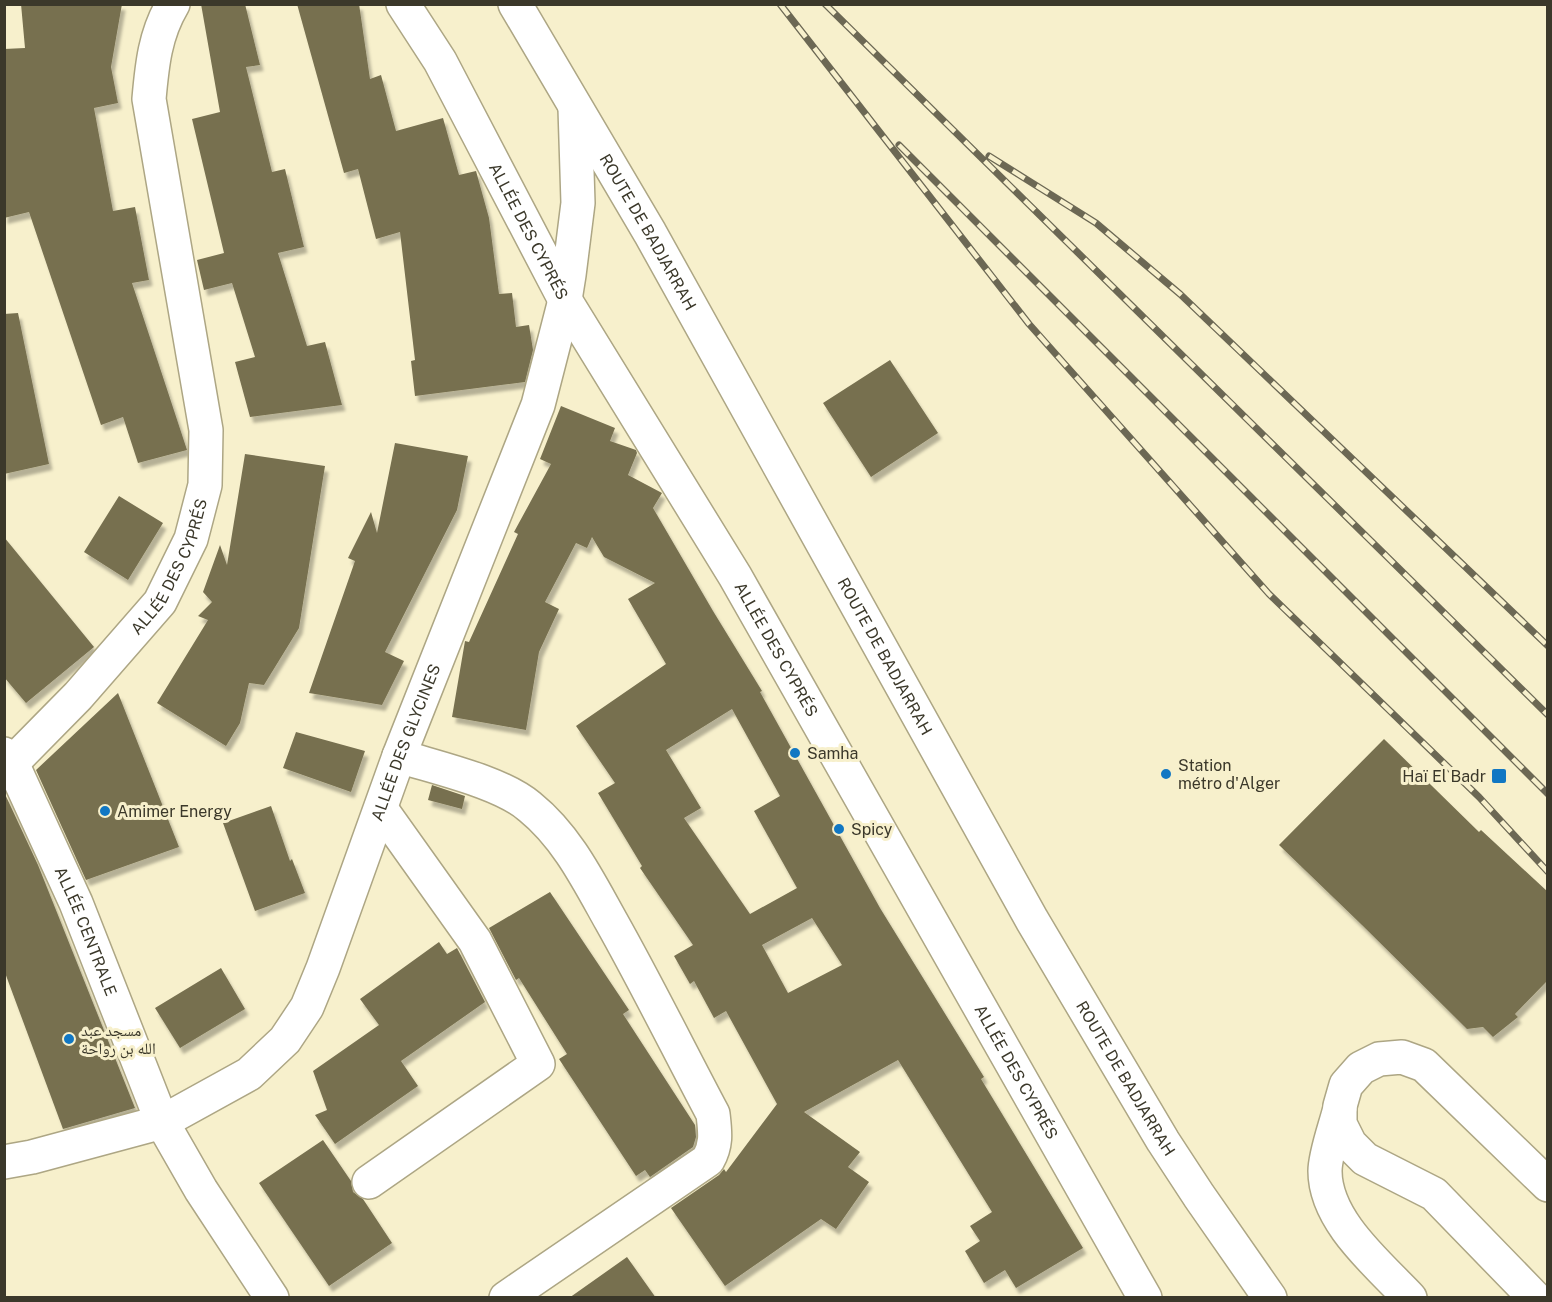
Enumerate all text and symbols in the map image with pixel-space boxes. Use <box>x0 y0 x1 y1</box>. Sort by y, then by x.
street label: ROUTE DE BADJARRAH <box>596 151 700 314</box>
street label: ALLÉE DES CYPRÉS <box>485 160 572 303</box>
street label: ALLÉE DES CYPRÉS <box>127 497 211 639</box>
street label: ROUTE DE BADJARRAH <box>834 574 936 738</box>
street label: ALLÉE DES CYPRÉS <box>730 579 822 720</box>
street label: ALLÉE DES GLYCINES <box>367 661 445 824</box>
place label: Samha <box>807 744 858 763</box>
marker: Samha <box>788 746 802 760</box>
place label: Station métro d'Alger <box>1178 756 1280 793</box>
marker: Station métro d'Alger <box>1159 767 1173 781</box>
place label: Haï El Badr <box>1402 767 1486 786</box>
marker: Haï El Badr <box>1490 767 1508 785</box>
place label: Amimer Energy <box>117 802 232 821</box>
marker: Amimer Energy <box>98 804 112 818</box>
place label: Spicy <box>851 820 893 839</box>
marker: Spicy <box>832 822 846 836</box>
street label: ALLÉE CENTRALE <box>51 864 121 999</box>
street label: ROUTE DE BADJARRAH <box>1072 998 1179 1160</box>
street label: ALLÉE DES CYPRÉS <box>970 1001 1062 1143</box>
place label: مسجد عبد الله بن رواحة <box>81 1021 156 1059</box>
marker: مسجد عبد الله بن رواحة <box>62 1032 76 1046</box>

